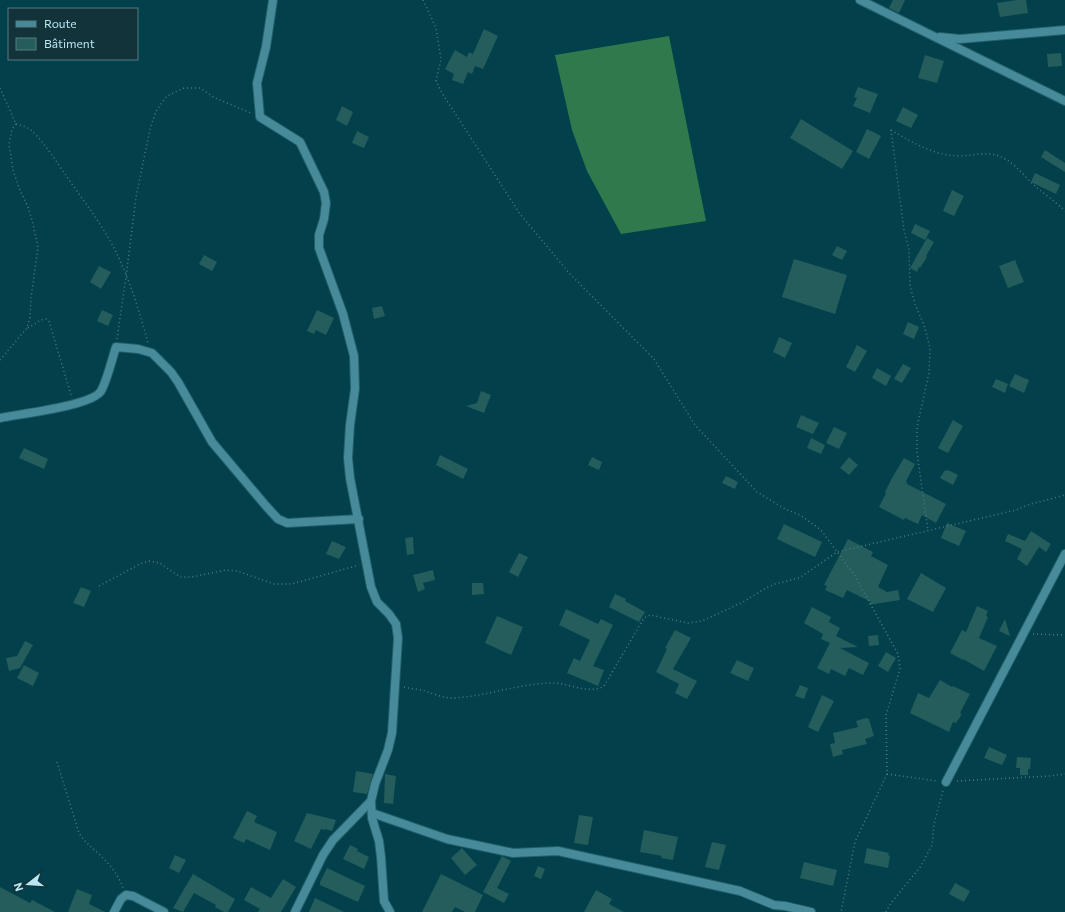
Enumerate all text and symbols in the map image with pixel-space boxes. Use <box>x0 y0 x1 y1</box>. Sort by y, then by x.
legend <box>8 8 138 60</box>
text: Route <box>44 16 77 30</box>
text: Bâtiment <box>44 36 95 50</box>
north arrow <box>8 864 48 904</box>
text: N <box>11 881 25 893</box>

